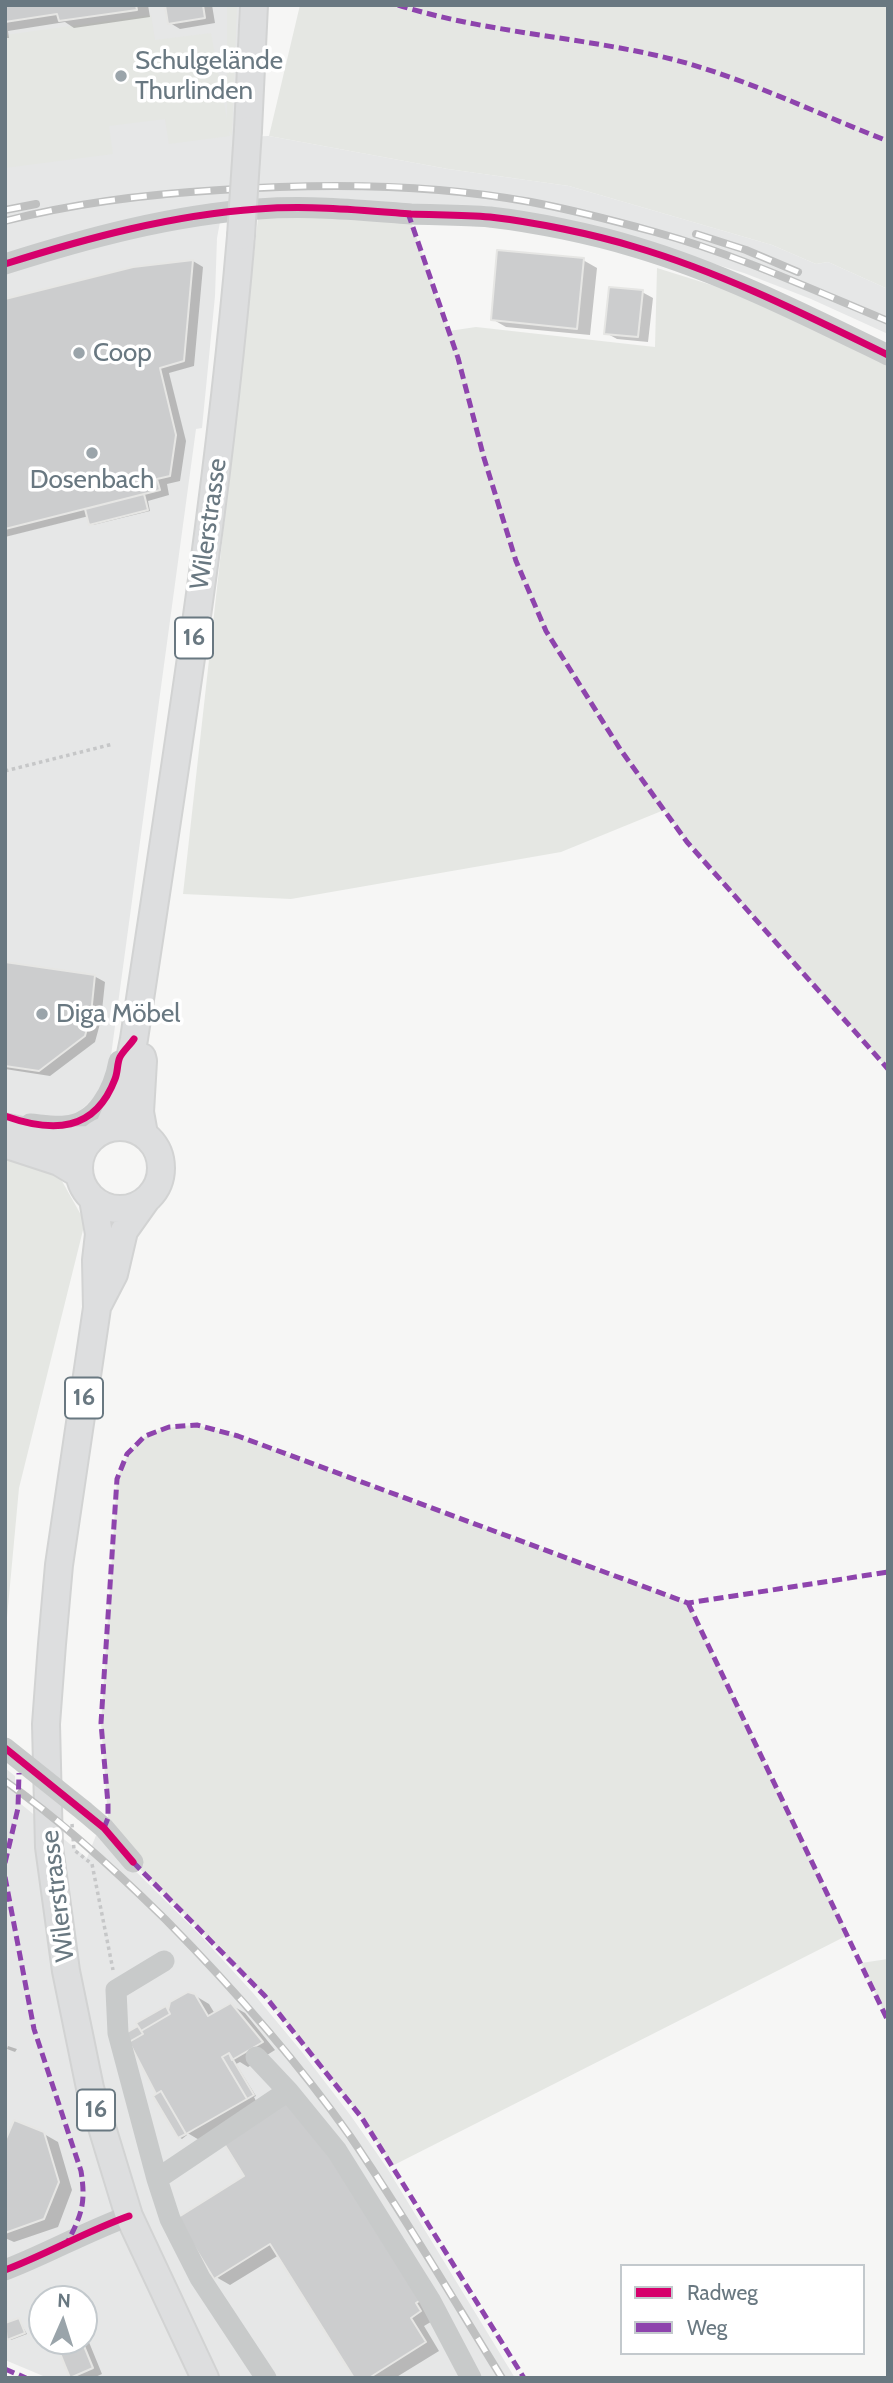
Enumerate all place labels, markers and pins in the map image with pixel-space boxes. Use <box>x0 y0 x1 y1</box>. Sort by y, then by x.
place label: Schulgelände Thurlinden <box>135 45 283 106</box>
marker: Schulgelände Thurlinden <box>113 68 129 84</box>
place label: Coop <box>93 337 152 369</box>
marker: Coop <box>71 345 87 361</box>
marker: Dosenbach <box>84 445 100 461</box>
place label: Dosenbach <box>30 464 154 496</box>
place label: Diga Möbel <box>56 998 180 1030</box>
marker: Diga Möbel <box>34 1006 50 1022</box>

